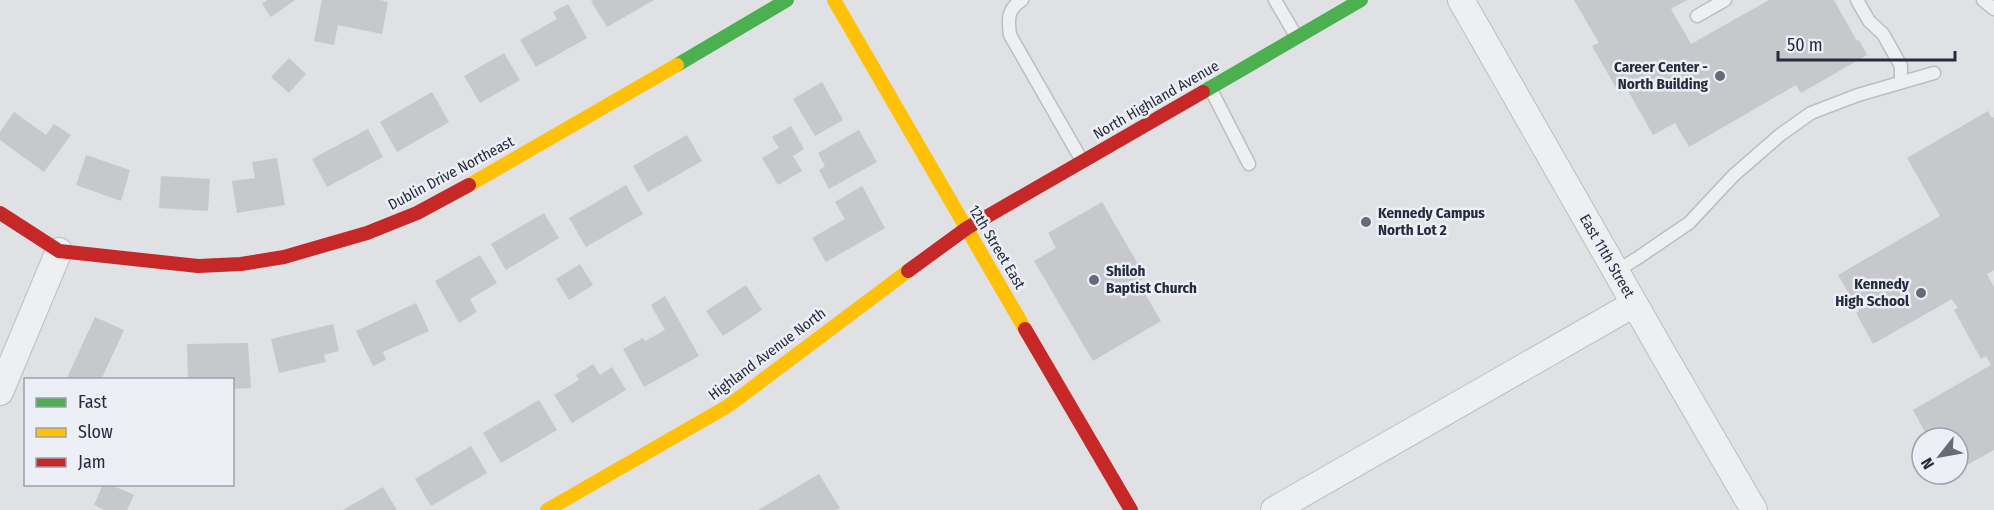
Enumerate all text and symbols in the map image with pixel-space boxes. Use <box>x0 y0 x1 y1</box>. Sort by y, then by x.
scale bar <box>1778 24 1955 62</box>
text: 50 m <box>1787 34 1823 56</box>
street label: North Highland Avenue <box>1090 57 1222 143</box>
place label: Career Center - North Building <box>1614 58 1709 93</box>
marker: Career Center - North Building <box>1713 69 1727 83</box>
street label: Dublin Drive Northeast <box>385 132 517 214</box>
street label: 12th Street East <box>965 202 1029 292</box>
place label: Kennedy Campus North Lot 2 <box>1378 204 1485 239</box>
street label: East 11th Street <box>1576 211 1638 301</box>
marker: Kennedy Campus North Lot 2 <box>1359 215 1373 229</box>
place label: Shiloh Baptist Church <box>1106 262 1197 297</box>
marker: Shiloh Baptist Church <box>1087 273 1101 287</box>
place label: Kennedy High School <box>1835 275 1910 310</box>
marker: Kennedy High School <box>1914 286 1928 300</box>
street label: Highland Avenue North <box>705 304 829 404</box>
legend <box>24 378 234 486</box>
text: Fast <box>78 391 107 413</box>
text: Slow <box>78 421 113 443</box>
north arrow <box>1910 426 1970 486</box>
text: Jam <box>78 451 106 473</box>
text: N <box>1917 454 1938 472</box>

